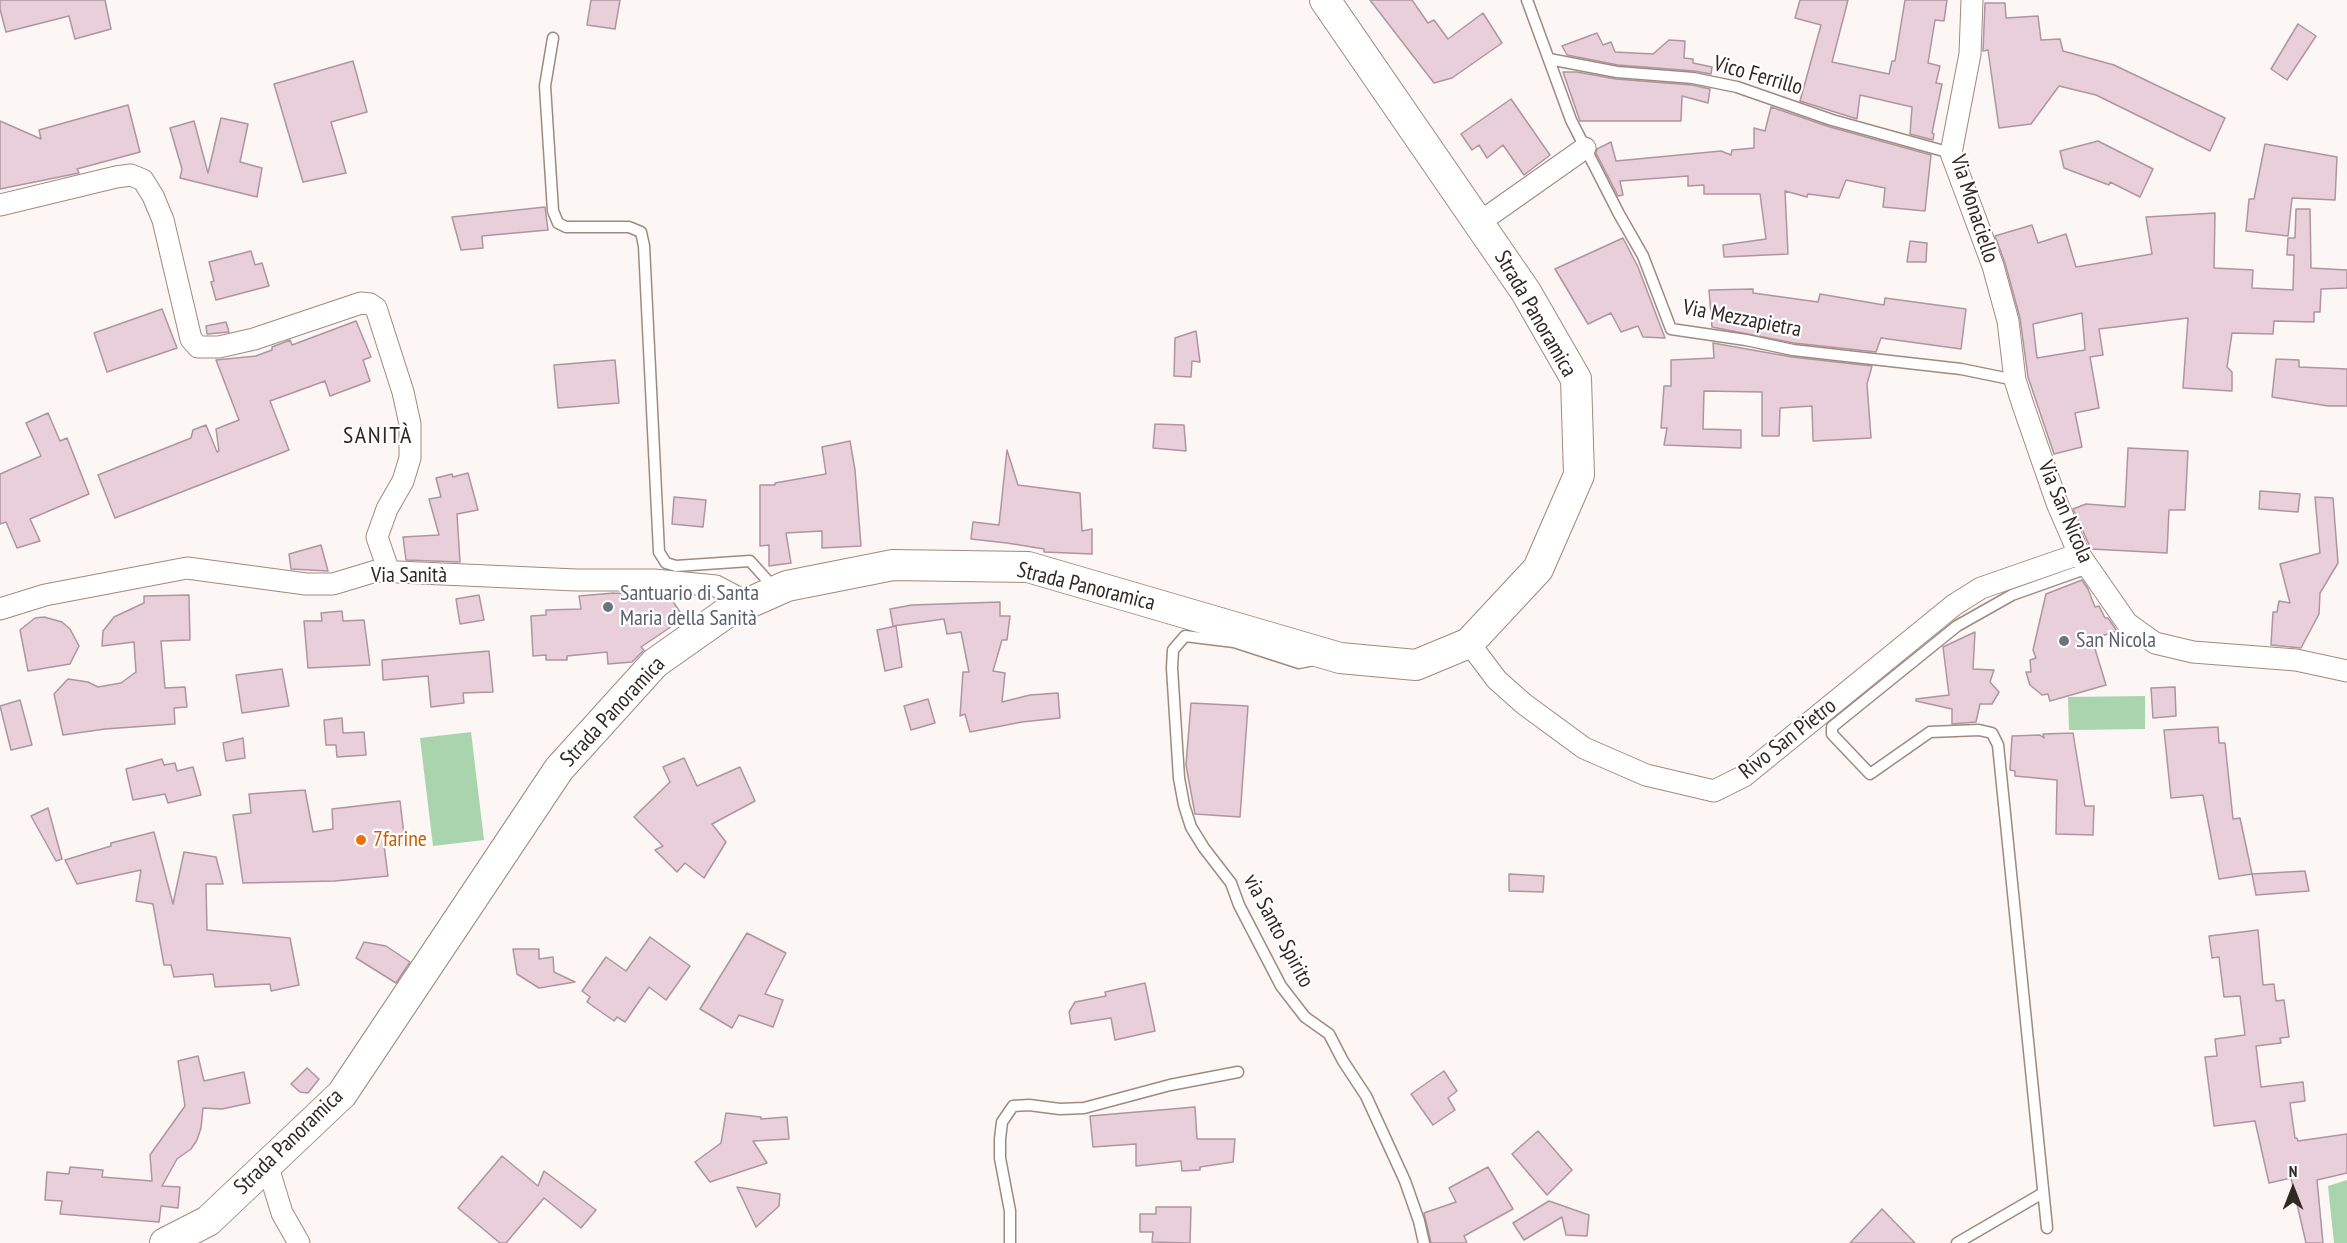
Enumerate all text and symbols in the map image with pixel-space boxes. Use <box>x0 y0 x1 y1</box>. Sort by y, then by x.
street label: Vico Ferrillo <box>1710 51 1806 101</box>
street label: Via Monaciello <box>1944 152 2004 266</box>
street label: Strada Panoramica <box>1488 246 1582 382</box>
street label: Via Mezzapietra <box>1680 295 1804 343</box>
district label: SANITÀ <box>343 422 413 450</box>
street label: Via San Nicola <box>2032 457 2098 567</box>
street label: Strada Panoramica <box>1014 557 1158 617</box>
street label: Via Sanità <box>371 563 447 589</box>
place label: Santuario di Santa Maria della Sanità <box>620 581 759 632</box>
marker: Santuario di Santa Maria della Sanità <box>601 600 615 614</box>
place label: San Nicola <box>2076 628 2156 654</box>
marker: San Nicola <box>2057 634 2071 648</box>
street label: Strada Panoramica <box>555 651 671 773</box>
street label: Rivo San Pietro <box>1734 693 1842 785</box>
place label: 7farine <box>373 827 427 853</box>
marker: 7farine <box>354 833 368 847</box>
street label: via Santo Spirito <box>1237 870 1319 992</box>
street label: Strada Panoramica <box>229 1083 349 1201</box>
north arrow <box>2263 1159 2323 1219</box>
text: N <box>2289 1161 2297 1181</box>

